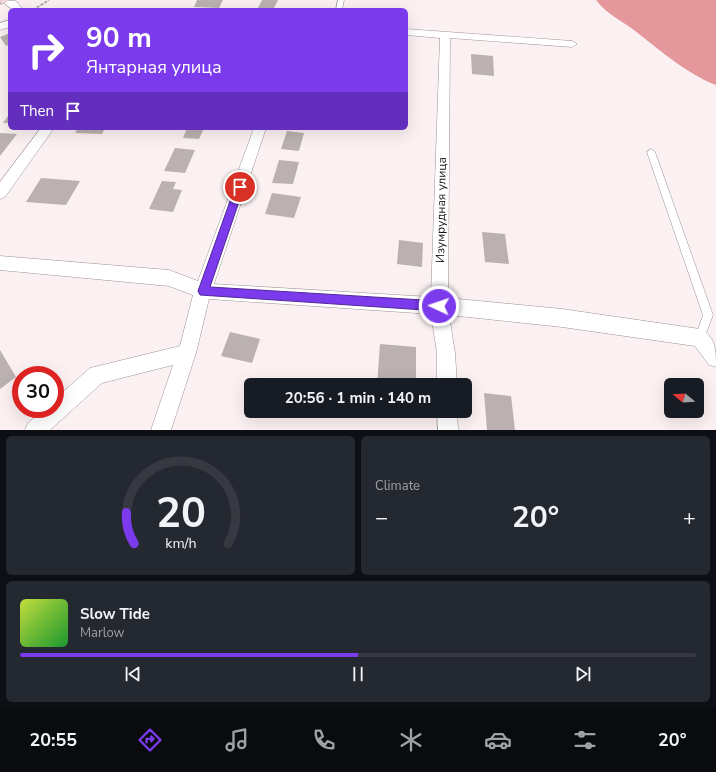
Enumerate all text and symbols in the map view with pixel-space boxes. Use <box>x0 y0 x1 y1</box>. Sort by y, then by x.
text: 90 m <box>86 19 152 57</box>
icon: right <box>20 24 72 76</box>
text: Янтарная улица <box>86 55 222 79</box>
icon: arrive <box>62 100 84 122</box>
text: Then <box>20 101 54 121</box>
street label: Изумрудная улица <box>432 157 450 263</box>
pin <box>223 170 257 204</box>
icon: arrive <box>229 176 251 198</box>
position arrow <box>418 285 460 327</box>
speed limit sign: 30 <box>12 366 64 418</box>
north arrow <box>664 378 704 418</box>
map controls <box>664 378 704 418</box>
text: 20:56 · 1 min · 140 m <box>285 388 431 408</box>
text: Climate <box>375 477 420 495</box>
text: 20 <box>156 484 205 541</box>
text: 20° <box>512 497 559 538</box>
text: − <box>375 503 388 533</box>
text: + <box>683 503 696 533</box>
text: km/h <box>165 533 196 552</box>
text: Slow Tide <box>80 604 150 624</box>
text: Marlow <box>80 624 125 642</box>
icon: previous <box>122 663 144 685</box>
icon: pause <box>347 663 369 685</box>
icon: next <box>572 663 594 685</box>
icon: directions <box>136 726 164 754</box>
icon: music <box>223 726 251 754</box>
icon: phone <box>310 726 338 754</box>
icon: climate <box>397 726 425 754</box>
icon: car <box>484 726 512 754</box>
icon: filters <box>571 726 599 754</box>
text: 20:55 <box>29 728 77 752</box>
text: 20° <box>658 728 686 752</box>

